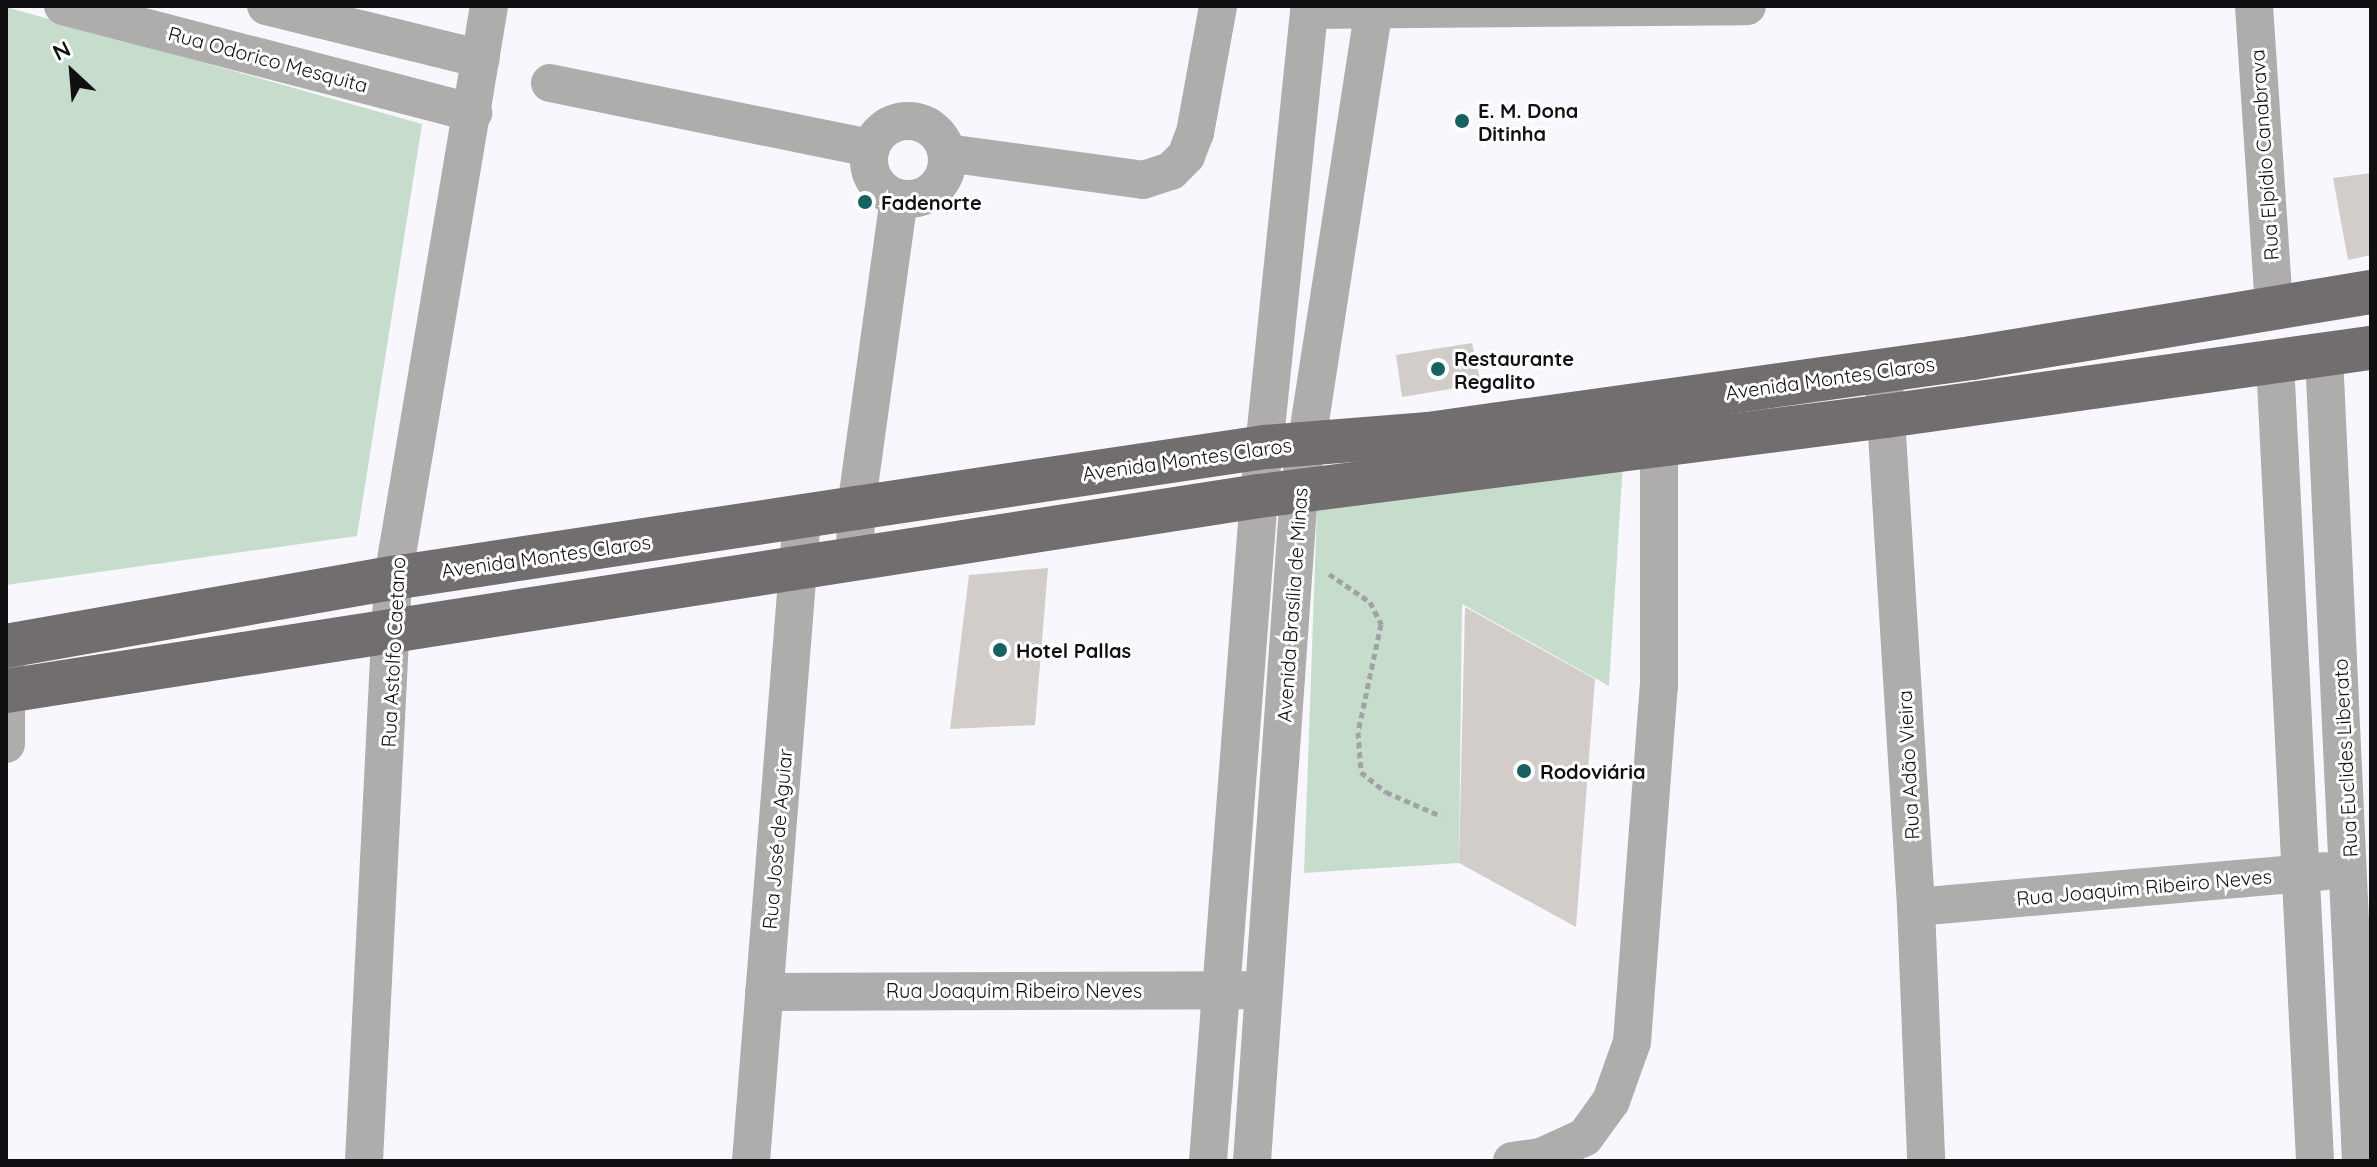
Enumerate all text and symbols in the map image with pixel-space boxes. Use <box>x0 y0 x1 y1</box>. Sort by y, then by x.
street label: Rua Odorico Mesquita <box>166 21 370 97</box>
north arrow <box>32 32 112 112</box>
text: N <box>48 34 75 67</box>
street label: Rua Elpídio Canabrava <box>2245 49 2283 261</box>
place label: E. M. Dona Ditinha <box>1478 98 1578 145</box>
marker: E. M. Dona Ditinha <box>1453 112 1471 130</box>
place label: Fadenorte <box>881 190 982 214</box>
marker: Fadenorte <box>856 193 874 211</box>
place label: Restaurante Regalito <box>1454 346 1574 393</box>
street label: Avenida Montes Claros <box>1724 351 1936 405</box>
marker: Restaurante Regalito <box>1429 360 1447 378</box>
street label: Avenida Montes Claros <box>1081 432 1293 486</box>
street label: Avenida Brasília de Minas <box>1272 487 1312 723</box>
street label: Avenida Montes Claros <box>440 529 652 583</box>
street label: Rua Astolfo Caetano <box>376 556 410 748</box>
place label: Hotel Pallas <box>1016 638 1131 662</box>
marker: Hotel Pallas <box>991 641 1009 659</box>
street label: Rua Euclides Liberato <box>2328 658 2362 858</box>
street label: Rua Adão Vieira <box>1892 690 1924 840</box>
street label: Rua José de Aguiar <box>757 748 797 930</box>
place label: Rodoviária <box>1540 759 1646 783</box>
marker: Rodoviária <box>1515 762 1533 780</box>
street label: Rua Joaquim Ribeiro Neves <box>2015 864 2273 910</box>
street label: Rua Joaquim Ribeiro Neves <box>886 978 1142 1002</box>

